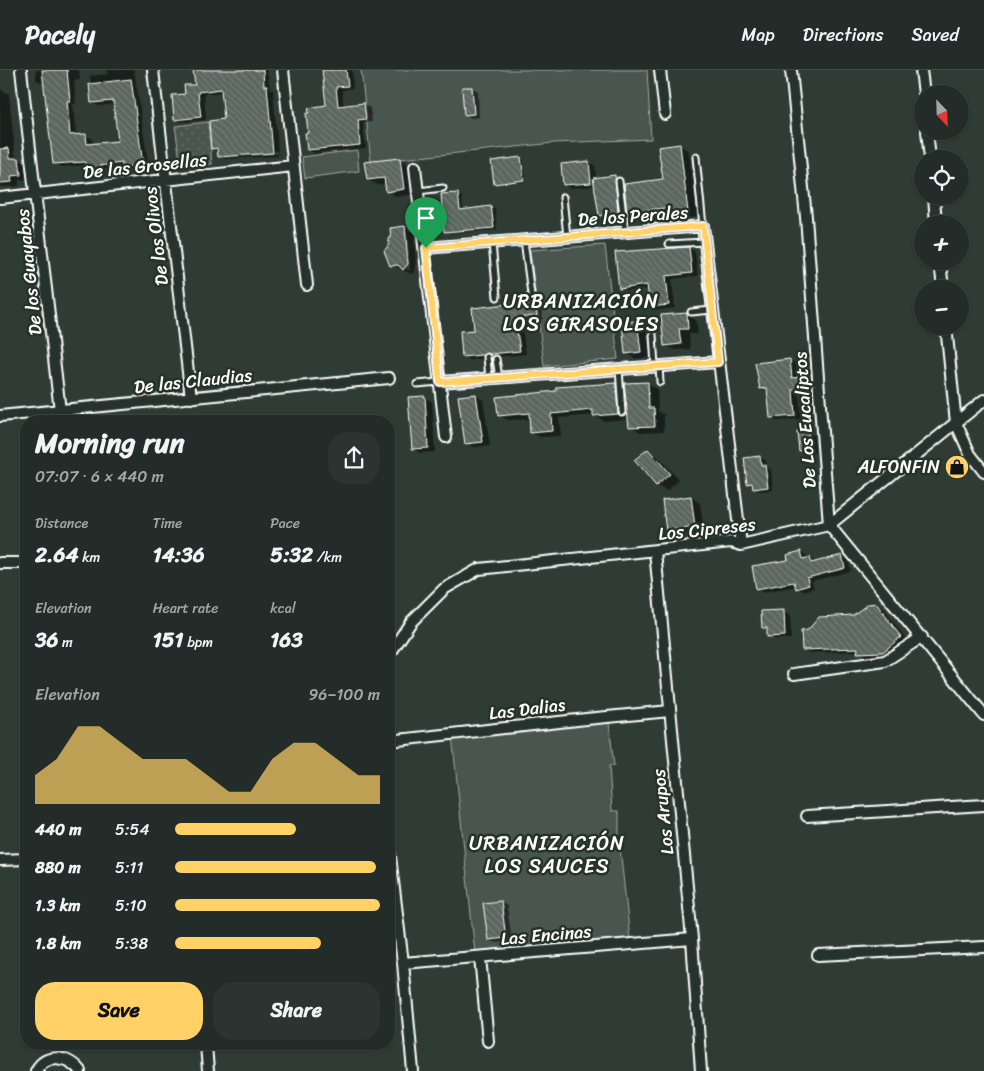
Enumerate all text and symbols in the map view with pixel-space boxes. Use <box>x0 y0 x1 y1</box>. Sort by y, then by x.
text: Pacely <box>25 14 95 56</box>
text: Map <box>742 19 775 51</box>
text: Directions <box>803 19 884 51</box>
text: Saved <box>912 19 959 51</box>
north arrow <box>914 85 969 140</box>
map controls <box>914 85 969 335</box>
street label: De las Grosellas <box>81 144 209 188</box>
button: locate <box>914 150 969 205</box>
street label: De los Olivos <box>134 184 178 287</box>
street label: De los Perales <box>577 196 690 236</box>
pin <box>405 197 447 248</box>
icon: arrive <box>412 204 440 232</box>
street label: De los Guayabos <box>6 206 52 337</box>
button: + <box>914 215 969 270</box>
button: − <box>914 280 969 335</box>
district label: URBANIZACIÓN LOS GIRASOLES <box>502 284 660 342</box>
street label: De Los Eucaliptos <box>784 350 826 489</box>
street label: De las Claudias <box>132 359 254 403</box>
text: Morning run <box>35 418 185 467</box>
button: share <box>328 432 380 484</box>
place label: ALFONFIN <box>857 451 940 483</box>
shop icon: ALFONFIN <box>944 454 970 480</box>
text: 07:07 · 6 × 440 m <box>35 462 164 491</box>
street label: Los Cipreses <box>657 508 758 550</box>
text: Distance <box>35 511 88 536</box>
text: Time <box>153 511 182 536</box>
text: Pace <box>270 511 300 536</box>
text: 2.64 <box>35 536 79 574</box>
text: 14:36 <box>153 536 205 574</box>
text: 5:32 <box>270 536 313 574</box>
text: km <box>79 545 100 570</box>
text: /km <box>313 545 342 570</box>
text: Elevation <box>35 596 92 621</box>
text: Heart rate <box>153 596 218 621</box>
text: kcal <box>270 596 296 621</box>
text: 36 <box>35 621 58 659</box>
text: 151 <box>153 621 184 659</box>
text: 163 <box>270 621 303 659</box>
text: m <box>58 630 73 655</box>
text: bpm <box>184 630 213 655</box>
text: Elevation <box>35 680 100 709</box>
text: 96–100 m <box>308 680 380 709</box>
street label: Las Dalias <box>487 688 568 730</box>
street label: Los Arupos <box>643 767 683 856</box>
text: 440 m <box>35 815 82 844</box>
text: 5:54 <box>115 815 149 844</box>
district label: URBANIZACIÓN LOS SAUCES <box>469 826 625 884</box>
text: 880 m <box>35 853 81 882</box>
text: 5:11 <box>115 853 143 882</box>
text: 1.3 km <box>35 891 80 920</box>
text: 5:10 <box>115 891 147 920</box>
street label: Las Encinas <box>499 915 593 955</box>
text: 1.8 km <box>35 929 81 958</box>
text: 5:38 <box>115 929 148 958</box>
button: Save <box>35 982 203 1040</box>
button: Share <box>213 982 380 1040</box>

